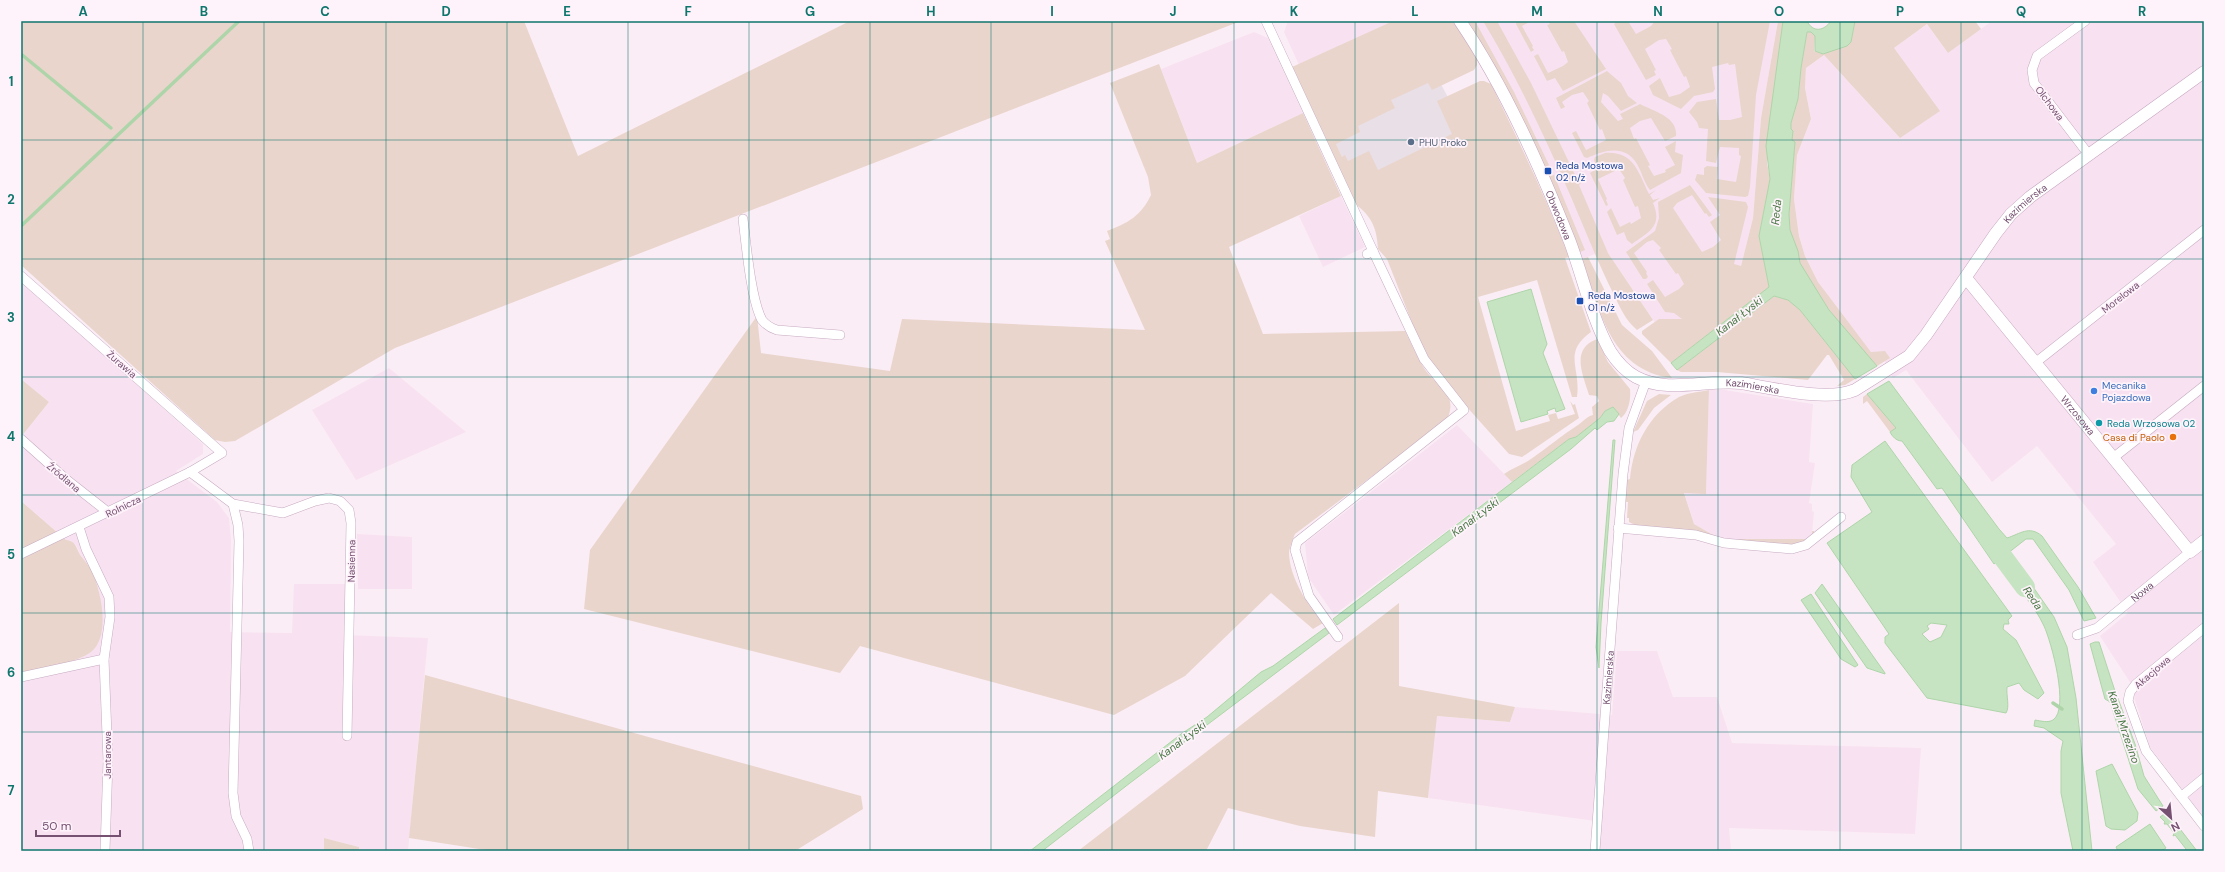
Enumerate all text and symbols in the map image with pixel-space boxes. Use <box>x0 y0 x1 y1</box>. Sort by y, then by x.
text: A <box>78 3 88 20</box>
text: B <box>200 3 208 20</box>
text: C <box>320 3 330 20</box>
text: D <box>441 3 451 20</box>
text: E <box>563 3 571 20</box>
text: F <box>684 3 692 20</box>
text: G <box>805 3 815 20</box>
text: H <box>926 3 936 20</box>
text: I <box>1050 3 1054 20</box>
text: J <box>1169 3 1177 20</box>
text: K <box>1290 3 1299 20</box>
text: L <box>1411 3 1419 20</box>
text: M <box>1531 3 1543 20</box>
text: N <box>1653 3 1663 20</box>
text: O <box>1774 3 1784 20</box>
text: P <box>1896 3 1904 20</box>
text: Q <box>2016 3 2026 20</box>
text: R <box>2138 3 2146 20</box>
text: 1 <box>9 73 13 90</box>
street label: Olchowa <box>2032 83 2067 123</box>
place label: PHU Proko <box>1419 136 1467 149</box>
marker: PHU Proko <box>1406 137 1416 147</box>
place label: Reda Mostowa 02 n/ż <box>1556 159 1623 184</box>
marker: Reda Mostowa 02 n/ż <box>1543 166 1553 176</box>
street label: Kazimierska <box>2000 181 2050 226</box>
street label: Obwodowa <box>1543 188 1574 242</box>
text: 2 <box>7 191 15 208</box>
water label: Reda <box>1768 199 1784 225</box>
street label: Morelowa <box>2099 279 2142 316</box>
place label: Reda Mostowa 01 n/ż <box>1588 289 1655 314</box>
water label: Kanał Łyski <box>1713 293 1766 339</box>
marker: Reda Mostowa 01 n/ż <box>1575 296 1585 306</box>
text: 3 <box>7 309 15 326</box>
street label: Żurawia <box>104 348 139 381</box>
street label: Kazimierska <box>1726 376 1780 397</box>
place label: Mecanika Pojazdowa <box>2102 379 2151 404</box>
marker: Mecanika Pojazdowa <box>2089 386 2099 396</box>
street label: Wrzosowa <box>2058 393 2098 438</box>
place label: Reda Wrzosowa 02 <box>2107 417 2195 430</box>
marker: Reda Wrzosowa 02 <box>2094 418 2104 428</box>
text: 4 <box>7 428 15 445</box>
place label: Casa di Paolo <box>2103 431 2165 444</box>
marker: Casa di Paolo <box>2168 432 2178 442</box>
street label: Źródlana <box>44 460 83 495</box>
street label: Rolnicza <box>103 492 143 521</box>
water label: Kanał Łyski <box>1448 494 1502 539</box>
street label: Nasienna <box>345 540 358 582</box>
text: 5 <box>7 546 15 563</box>
street label: Nowa <box>2128 579 2156 605</box>
water label: Reda <box>2020 583 2046 613</box>
street label: Kazimierska <box>1600 650 1617 705</box>
street label: Akacjowa <box>2132 653 2173 692</box>
text: 6 <box>7 664 15 681</box>
water label: Kanał Mrzezino <box>2105 689 2143 766</box>
water label: Kanał Łyski <box>1155 717 1209 762</box>
street label: Jantarowa <box>101 731 114 779</box>
text: 7 <box>8 782 15 799</box>
north arrow <box>2151 798 2191 838</box>
scale bar <box>36 812 120 838</box>
text: 50 m <box>42 818 71 834</box>
text: N <box>2169 819 2182 835</box>

